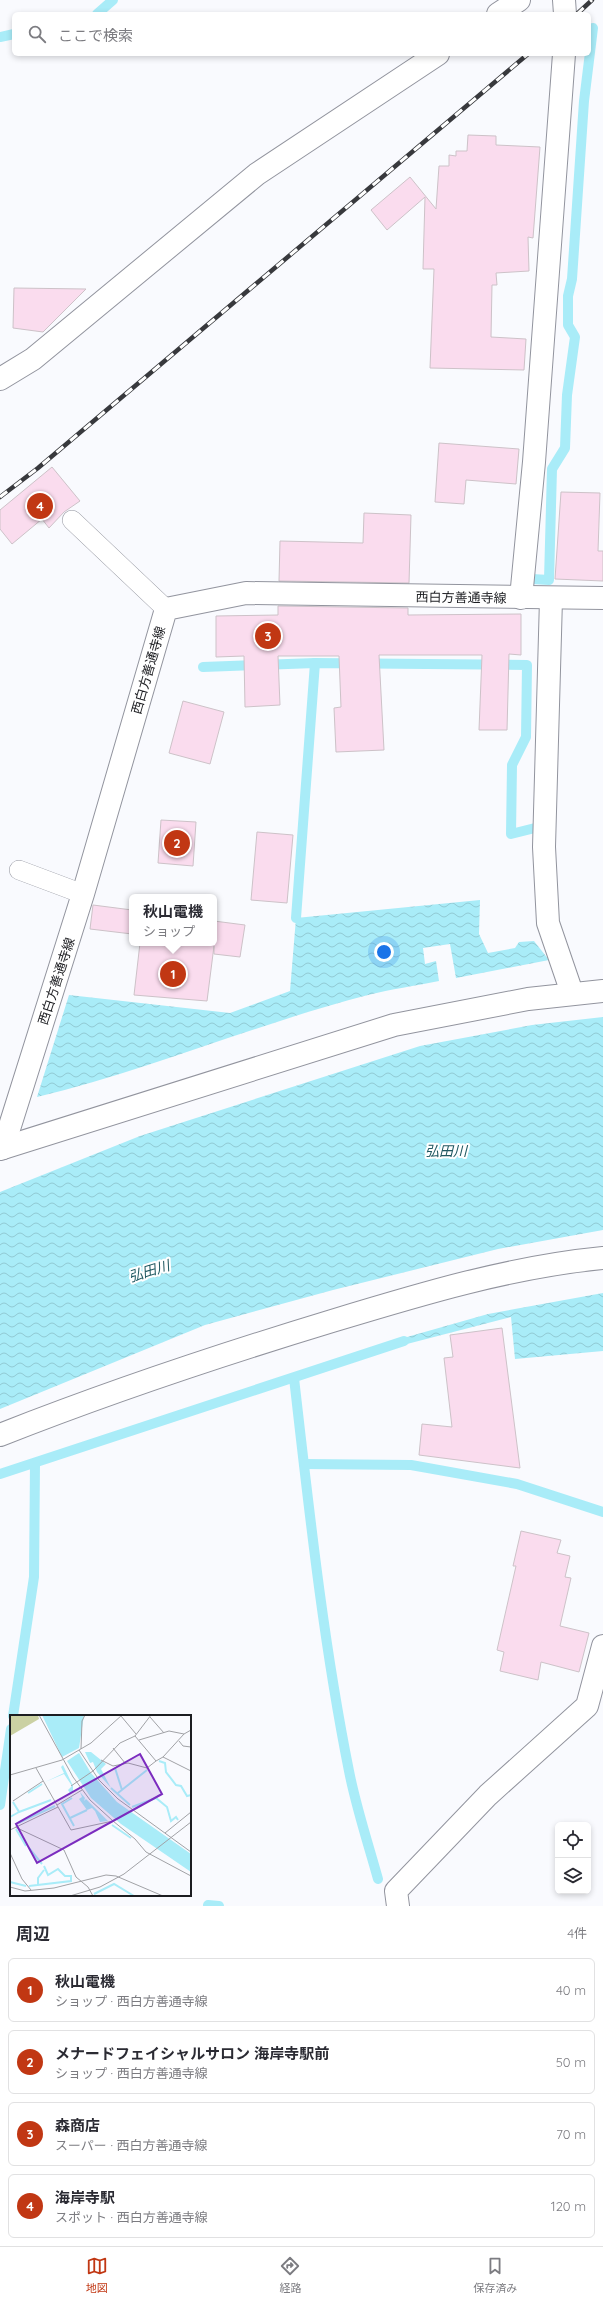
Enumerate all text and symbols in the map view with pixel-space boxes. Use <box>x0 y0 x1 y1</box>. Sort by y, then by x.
search box <box>12 12 591 56</box>
icon: search <box>26 23 48 45</box>
text: ここで検索 <box>58 26 133 45</box>
pin: 4 <box>27 491 53 521</box>
street label: 西白方善通寺線 <box>415 588 507 606</box>
pin: 3 <box>255 621 281 651</box>
street label: 西白方善通寺線 <box>128 624 168 716</box>
pin: 2 <box>164 828 190 858</box>
popup <box>129 894 217 946</box>
text: 秋山電機 <box>143 902 203 921</box>
text: ショップ <box>143 923 195 939</box>
street label: 西白方善通寺線 <box>34 935 78 1027</box>
your location <box>374 942 394 962</box>
pin: 1 <box>160 959 186 989</box>
water label: 弘田川 <box>425 1142 469 1160</box>
water label: 弘田川 <box>126 1256 174 1286</box>
inset map <box>10 1715 191 1896</box>
map controls <box>555 1822 591 1894</box>
button: locate <box>555 1822 591 1858</box>
button: layers <box>555 1858 591 1894</box>
text: 周辺 <box>16 1923 50 1944</box>
text: 4件 <box>567 1925 587 1941</box>
text: 秋山電機 <box>55 1972 115 1991</box>
text: 1 <box>27 1982 33 1998</box>
text: 40 m <box>556 1982 586 1998</box>
text: ショップ · 西白方善通寺線 <box>55 1993 208 2009</box>
text: メナードフェイシャルサロン 海岸寺駅前 <box>55 2044 329 2063</box>
text: 2 <box>26 2054 34 2070</box>
text: 50 m <box>556 2054 586 2070</box>
text: ショップ · 西白方善通寺線 <box>55 2065 208 2081</box>
text: 森商店 <box>55 2116 100 2135</box>
text: 3 <box>27 2126 33 2142</box>
text: 70 m <box>556 2126 586 2142</box>
text: スーパー · 西白方善通寺線 <box>55 2137 208 2153</box>
text: 海岸寺駅 <box>55 2188 115 2207</box>
text: 4 <box>26 2198 34 2214</box>
text: 120 m <box>551 2198 586 2214</box>
text: スポット · 西白方善通寺線 <box>55 2209 208 2225</box>
tab: 地図 <box>86 2255 108 2295</box>
tab: 経路 <box>279 2255 301 2295</box>
tab: 保存済み <box>473 2255 517 2295</box>

